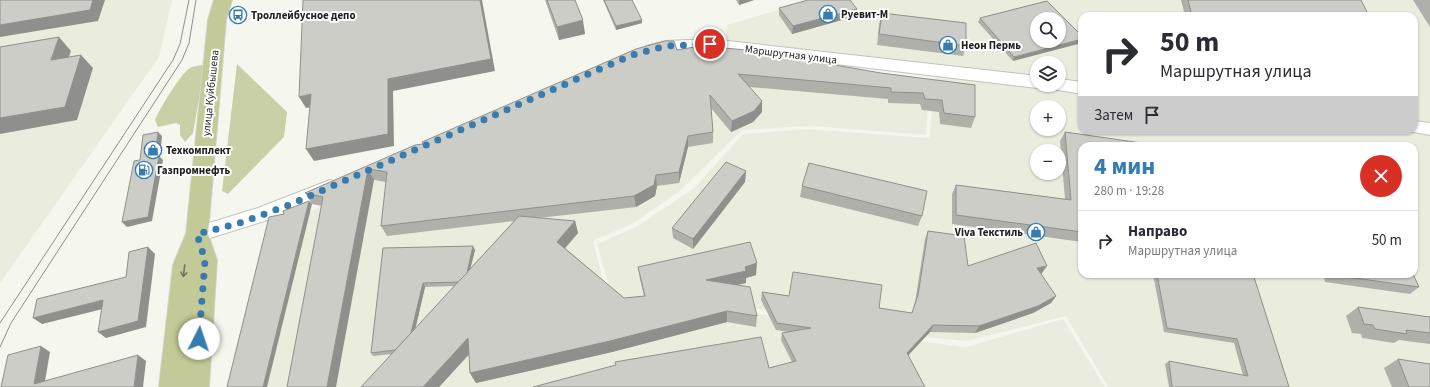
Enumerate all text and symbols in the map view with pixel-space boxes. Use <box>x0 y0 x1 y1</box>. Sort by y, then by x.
shop icon: Руевит-М <box>818 4 838 24</box>
bus stop icon: Троллейбусное депо <box>228 5 248 25</box>
place label: Руевит-М <box>841 7 888 22</box>
place label: Троллейбусное депо <box>251 8 356 23</box>
map controls <box>1030 12 1066 180</box>
button: search <box>1030 12 1066 48</box>
text: 50 m <box>1160 22 1219 62</box>
pin <box>693 27 727 61</box>
icon: right <box>1094 28 1146 80</box>
icon: arrive <box>699 33 721 55</box>
shop icon: Неон Пермь <box>938 35 958 55</box>
place label: Неон Пермь <box>961 38 1021 53</box>
street label: Маршрутная улица <box>744 41 838 68</box>
street label: улица Куйбышева <box>199 49 222 137</box>
button: layers <box>1030 56 1066 92</box>
text: Маршрутная улица <box>1160 59 1311 84</box>
button: + <box>1030 100 1066 136</box>
icon: arrive <box>1141 104 1163 126</box>
text: Затем <box>1094 105 1133 126</box>
shop icon: Техкомплект <box>143 140 163 160</box>
place label: Техкомплект <box>166 143 232 158</box>
button: − <box>1030 144 1066 180</box>
text: 4 мин <box>1094 149 1155 184</box>
button: close <box>1360 155 1402 197</box>
fuel station icon: Газпромнефть <box>134 160 154 180</box>
place label: Газпромнефть <box>157 163 231 178</box>
text: 280 m · 19:28 <box>1094 182 1164 200</box>
text: Направо <box>1128 221 1187 242</box>
shop icon: Viva Текстиль <box>1026 222 1046 242</box>
place label: Viva Текстиль <box>954 225 1023 240</box>
icon: right <box>1094 230 1116 252</box>
text: 50 m <box>1372 230 1402 251</box>
text: Маршрутная улица <box>1128 242 1237 260</box>
one-way arrow <box>181 264 188 277</box>
position arrow <box>178 318 220 360</box>

